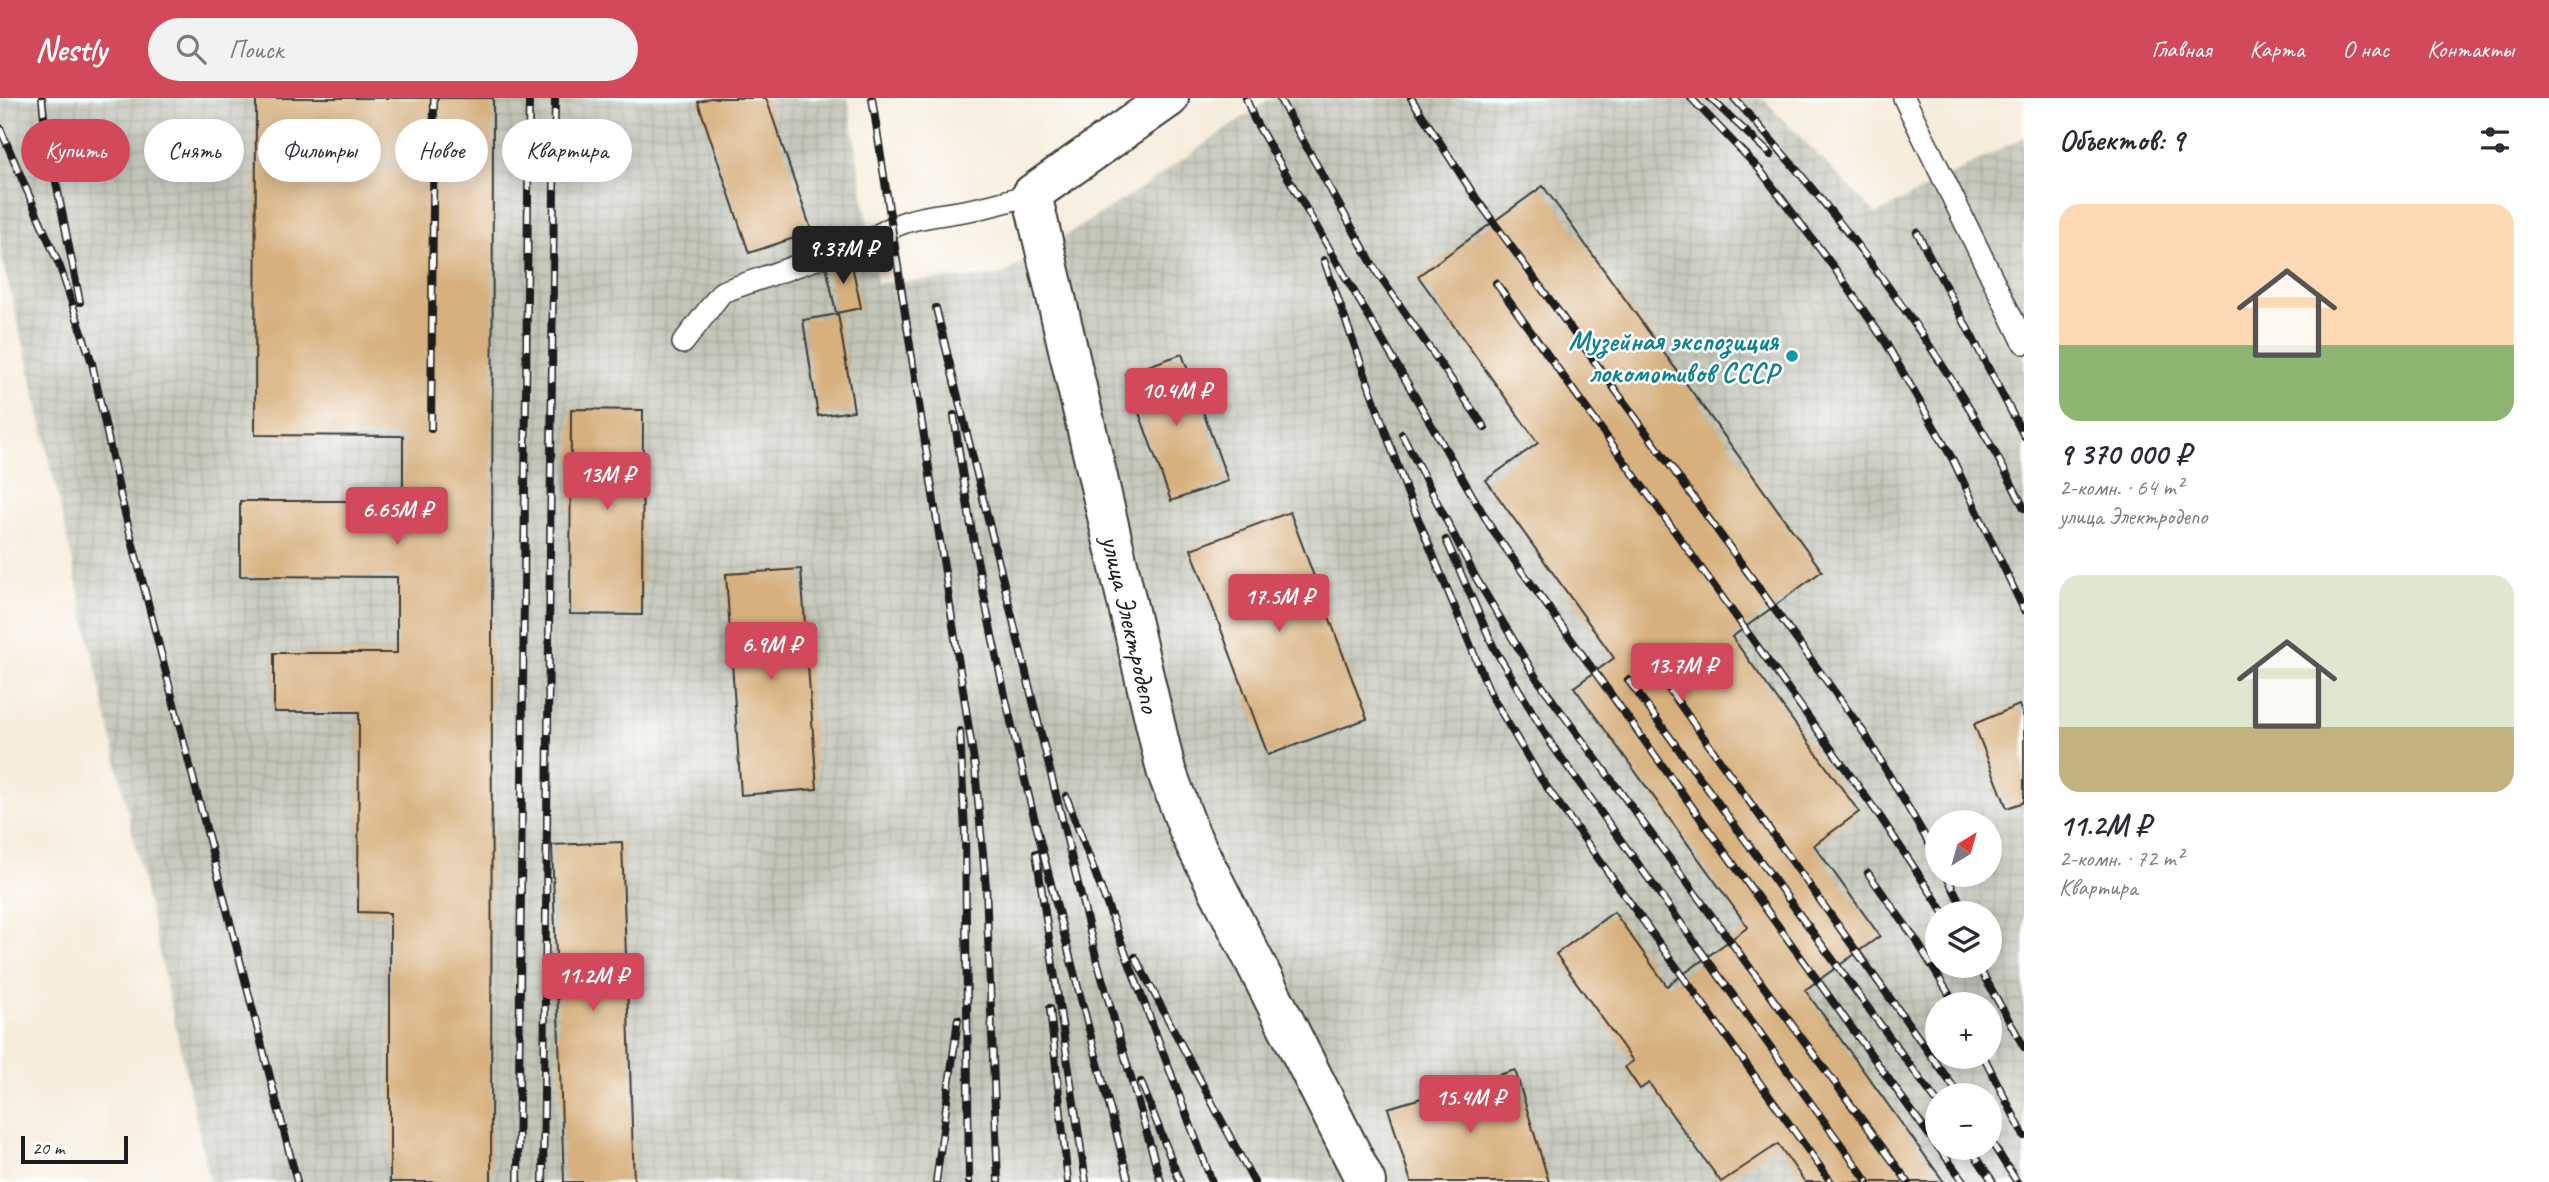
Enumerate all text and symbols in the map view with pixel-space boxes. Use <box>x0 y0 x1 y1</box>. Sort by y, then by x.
search box <box>148 18 638 81</box>
text: Nestly <box>35 28 106 70</box>
icon: search <box>172 30 210 68</box>
text: Поиск <box>228 33 283 66</box>
text: Главная <box>2151 34 2212 64</box>
text: Карта <box>2250 34 2304 64</box>
text: О нас <box>2342 34 2389 64</box>
text: Контакты <box>2427 34 2514 64</box>
chip: Купить <box>21 119 130 182</box>
chip: Снять <box>144 119 244 182</box>
chip: Фильтры <box>258 119 381 182</box>
chip: Новое <box>395 119 488 182</box>
chip: Квартира <box>502 119 632 182</box>
text: Объектов: 9 <box>2059 121 2184 159</box>
icon: filters <box>2476 121 2514 159</box>
pin: 9.37M ₽ <box>778 226 908 286</box>
text: 9.37M ₽ <box>808 234 878 263</box>
icon: home <box>2224 250 2350 376</box>
place label: Музейная экспозиция локомотивов СССР <box>1568 323 1783 390</box>
marker: Музейная экспозиция локомотивов СССР <box>1784 348 1800 364</box>
pin: 10.4M ₽ <box>1111 368 1241 428</box>
text: 10.4M ₽ <box>1141 376 1211 405</box>
text: 9 370 000 ₽ <box>2059 435 2190 473</box>
pin: 13M ₽ <box>558 452 656 512</box>
text: 13M ₽ <box>580 460 634 489</box>
text: 2-комн. · 64 m² <box>2059 473 2183 502</box>
pin: 6.65M ₽ <box>332 488 462 547</box>
text: 6.65M ₽ <box>362 495 432 524</box>
text: улица Электродепо <box>2059 502 2207 531</box>
street label: улица Электродепо <box>1093 530 1169 718</box>
pin: 17.5M ₽ <box>1214 574 1344 634</box>
text: 17.5M ₽ <box>1244 582 1314 611</box>
icon: home <box>2224 621 2350 747</box>
pin: 6.9M ₽ <box>714 622 828 682</box>
text: 6.9M ₽ <box>741 630 801 659</box>
pin: 13.7M ₽ <box>1617 644 1747 703</box>
text: 13.7M ₽ <box>1647 651 1717 680</box>
text: 11.2M ₽ <box>2059 806 2150 844</box>
north arrow <box>1925 810 2002 887</box>
map controls <box>1925 810 2002 1160</box>
text: 2-комн. · 72 m² <box>2059 844 2183 873</box>
text: Квартира <box>2059 873 2137 902</box>
button: layers <box>1925 901 2002 978</box>
pin: 11.2M ₽ <box>528 954 658 1013</box>
text: 11.2M ₽ <box>558 961 628 990</box>
button: + <box>1925 992 2002 1069</box>
pin: 15.4M ₽ <box>1405 1076 1535 1135</box>
text: 15.4M ₽ <box>1435 1083 1505 1112</box>
button: − <box>1925 1083 2002 1160</box>
scale bar <box>21 1133 128 1165</box>
text: 20 m <box>32 1136 64 1160</box>

